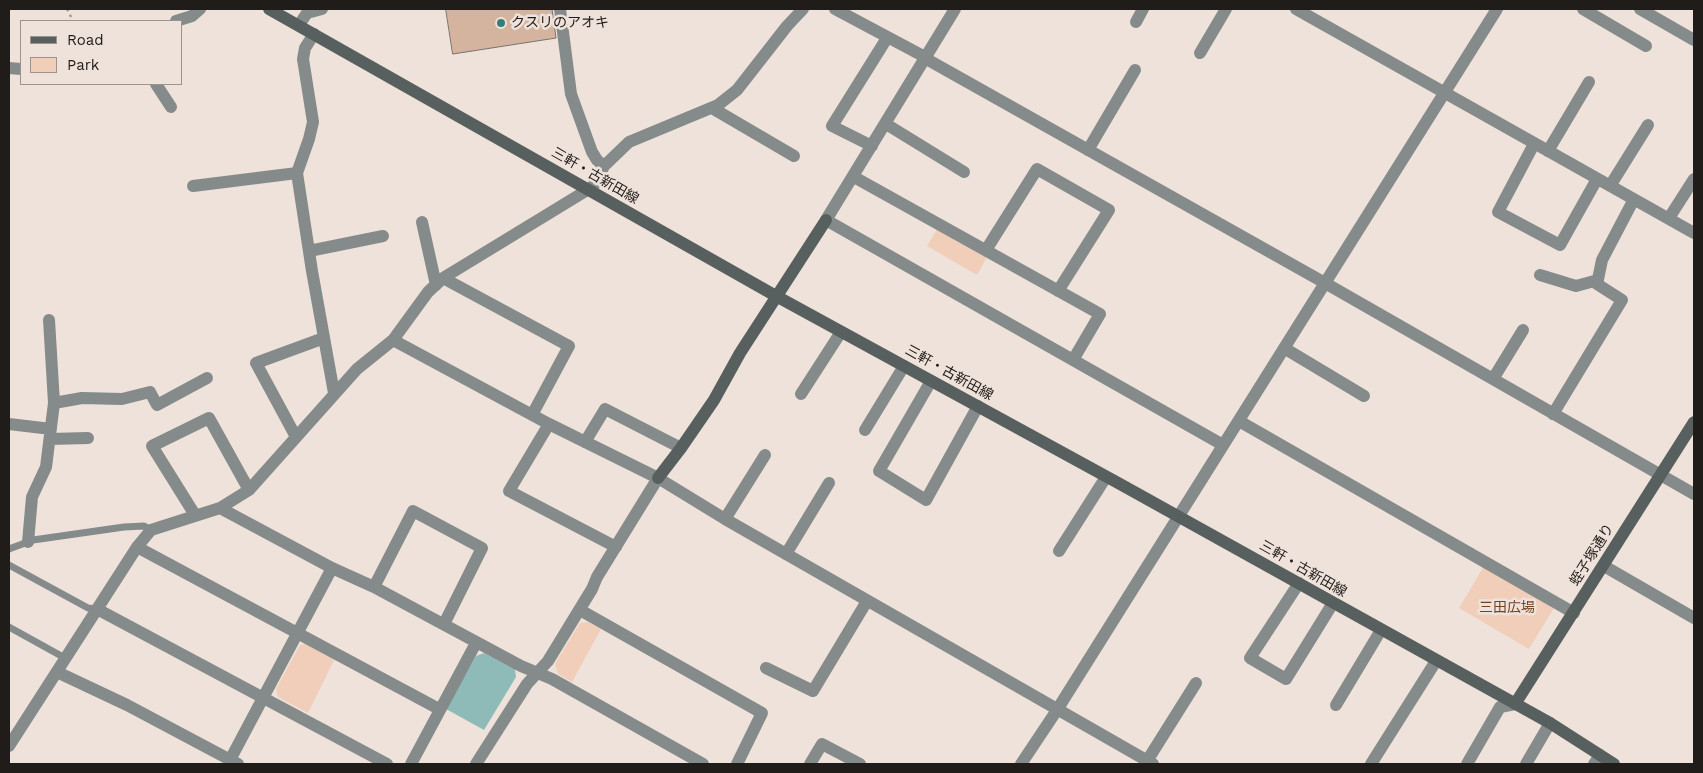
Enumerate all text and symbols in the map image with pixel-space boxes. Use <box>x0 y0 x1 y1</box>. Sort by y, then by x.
place label: クスリのアオキ <box>511 15 609 31</box>
marker: クスリのアオキ <box>495 17 507 29</box>
legend <box>20 20 182 85</box>
text: Road <box>67 31 104 49</box>
text: Park <box>67 56 99 74</box>
street label: 三軒・古新田線 <box>548 144 642 208</box>
street label: 三軒・古新田線 <box>902 342 996 404</box>
street label: 蛭子塚通り <box>1566 521 1618 589</box>
street label: 三軒・古新田線 <box>1256 537 1350 601</box>
park label: 三田広場 <box>1479 600 1535 616</box>

